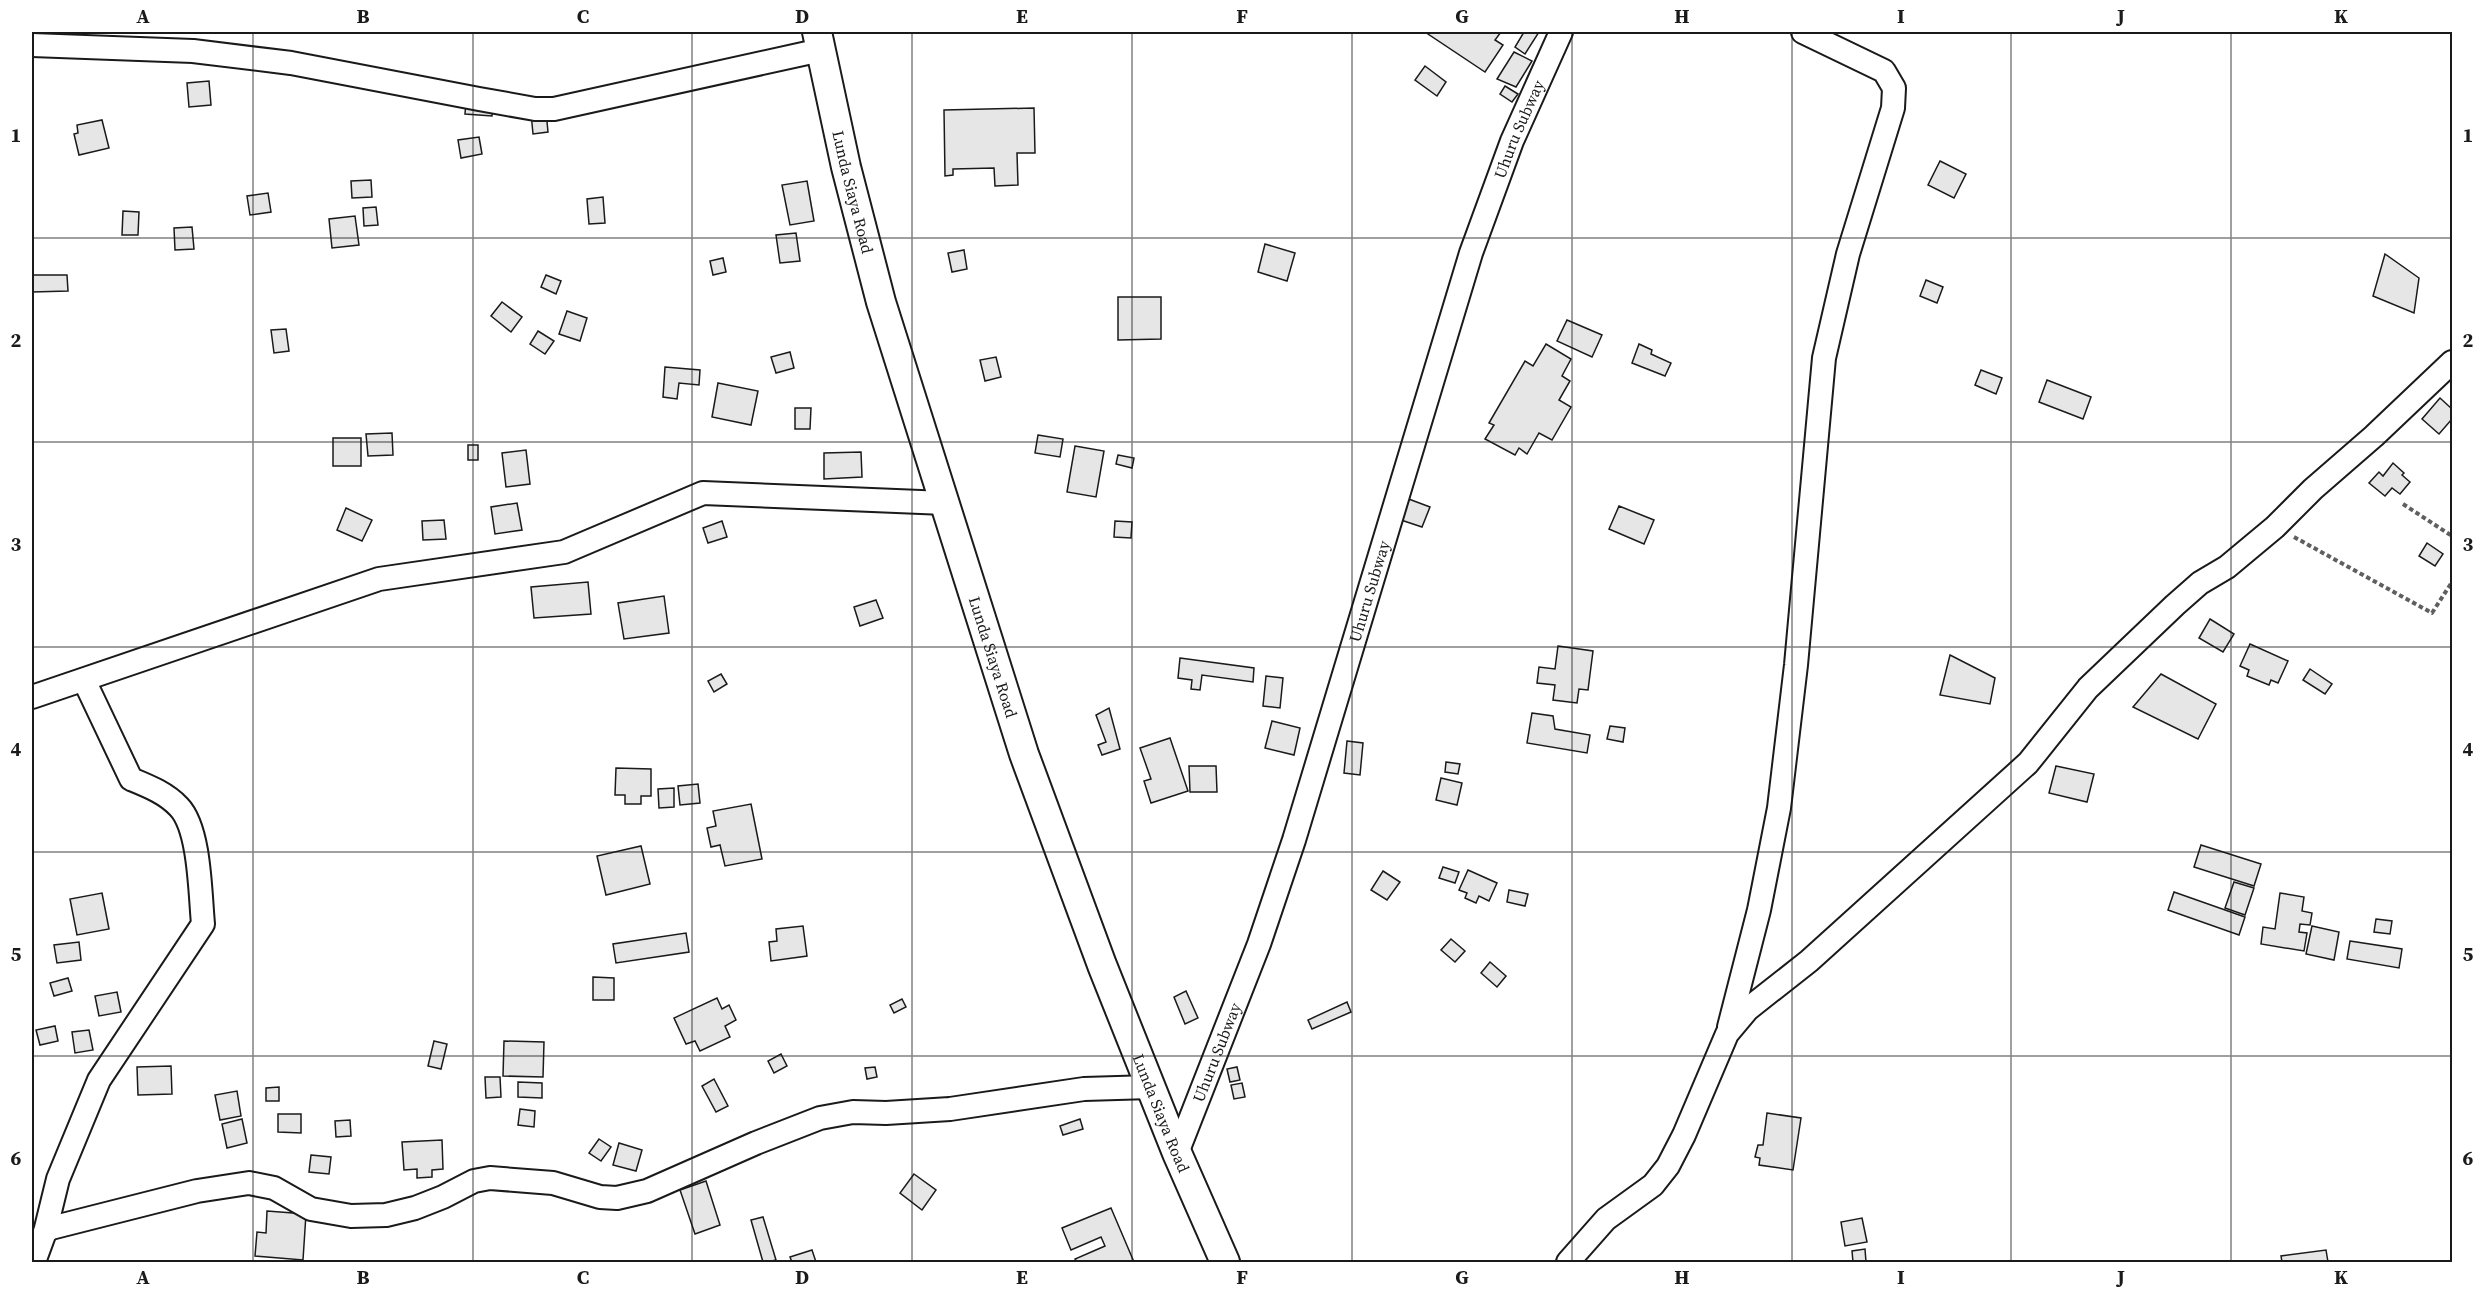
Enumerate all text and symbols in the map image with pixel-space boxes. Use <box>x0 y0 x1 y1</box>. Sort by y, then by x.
text: A <box>136 2 150 30</box>
text: B <box>356 2 370 30</box>
text: C <box>577 2 589 30</box>
text: D <box>795 2 809 30</box>
text: E <box>1016 2 1028 30</box>
text: F <box>1236 2 1248 30</box>
text: G <box>1455 2 1469 30</box>
text: H <box>1674 2 1690 30</box>
text: I <box>1897 2 1905 30</box>
text: J <box>2115 2 2125 30</box>
text: K <box>2334 2 2348 30</box>
street label: Uhuru Subway <box>1488 76 1549 182</box>
text: 1 <box>11 121 21 149</box>
text: 1 <box>2463 121 2473 149</box>
street label: Lunda Siaya Road <box>827 128 879 256</box>
text: 2 <box>11 326 22 354</box>
text: 2 <box>2463 326 2474 354</box>
text: 3 <box>11 530 22 558</box>
text: 3 <box>2463 530 2474 558</box>
street label: Uhuru Subway <box>1343 537 1395 645</box>
street label: Lunda Siaya Road <box>964 594 1023 721</box>
text: 4 <box>11 735 22 763</box>
text: 4 <box>2463 735 2474 763</box>
text: 5 <box>11 940 22 968</box>
text: 5 <box>2463 940 2474 968</box>
street label: Uhuru Subway <box>1187 999 1246 1105</box>
street label: Lunda Siaya Road <box>1127 1050 1195 1176</box>
text: 6 <box>11 1144 22 1172</box>
text: 6 <box>2463 1144 2474 1172</box>
text: A <box>136 1263 150 1291</box>
text: B <box>356 1263 370 1291</box>
text: C <box>577 1263 589 1291</box>
text: D <box>795 1263 809 1291</box>
text: E <box>1016 1263 1028 1291</box>
text: F <box>1236 1263 1248 1291</box>
text: G <box>1455 1263 1469 1291</box>
text: H <box>1674 1263 1690 1291</box>
text: I <box>1897 1263 1905 1291</box>
text: J <box>2115 1263 2125 1291</box>
text: K <box>2334 1263 2348 1291</box>

